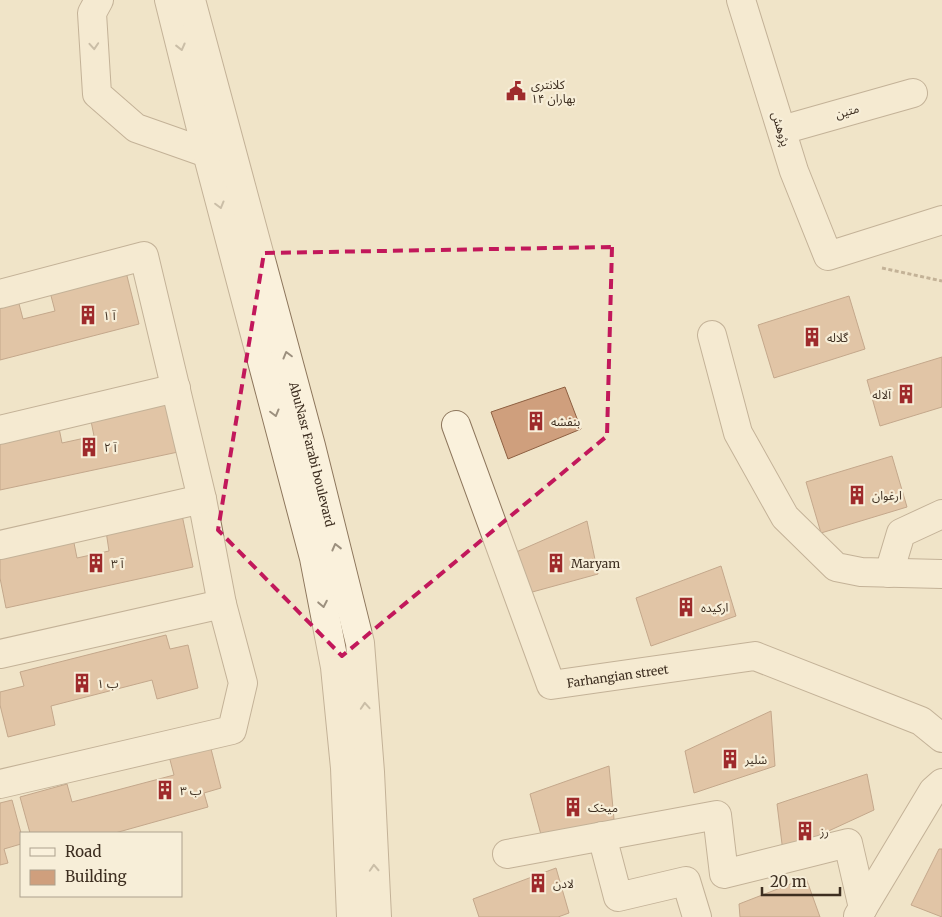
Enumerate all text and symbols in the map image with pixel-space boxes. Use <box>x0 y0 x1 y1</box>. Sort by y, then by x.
one-way arrow <box>88 43 99 51</box>
one-way arrow <box>175 43 186 52</box>
place label: کلانتری ۱۴ بهاران <box>531 77 576 106</box>
public building icon: کلانتری ۱۴ بهاران <box>505 80 527 102</box>
street label: متین <box>833 100 861 122</box>
street label: پژوهش <box>768 110 793 149</box>
one-way arrow <box>215 200 225 208</box>
building icon: آ ۱ <box>77 304 99 326</box>
place label: آ ۱ <box>103 308 116 323</box>
building icon: گلاله <box>801 326 823 348</box>
place label: گلاله <box>827 330 849 345</box>
one-way arrow <box>282 351 293 360</box>
street label: AbuNasr Farabi boulevard <box>286 379 338 528</box>
building icon: آلاله <box>895 383 917 405</box>
place label: آلاله <box>872 387 891 402</box>
one-way arrow <box>270 408 280 416</box>
building icon: بنفشه <box>525 410 547 432</box>
place label: بنفشه <box>551 414 580 429</box>
building icon: آ ۲ <box>78 436 100 458</box>
place label: آ ۲ <box>104 440 117 455</box>
building icon: ارغوان <box>846 484 868 506</box>
place label: ارغوان <box>872 488 902 503</box>
one-way arrow <box>331 542 342 551</box>
building icon: آ ۳ <box>85 552 107 574</box>
building icon: Maryam <box>545 552 567 574</box>
place label: آ ۳ <box>111 556 124 571</box>
place label: Maryam <box>571 556 620 571</box>
building icon: ارکیده <box>675 596 697 618</box>
one-way arrow <box>317 600 327 609</box>
place label: ارکیده <box>701 600 729 615</box>
street label: Farhangian street <box>566 661 670 690</box>
building icon: ب ۱ <box>71 672 93 694</box>
place label: ب ۱ <box>97 676 119 691</box>
one-way arrow <box>360 702 371 710</box>
building icon: شلیر <box>719 748 741 770</box>
place label: شلیر <box>744 752 767 767</box>
building icon: ب ۳ <box>154 779 176 801</box>
place label: ب ۳ <box>180 783 202 798</box>
building icon: میخک <box>562 796 584 818</box>
place label: میخک <box>588 800 618 815</box>
building icon: رز <box>794 820 816 842</box>
place label: رز <box>819 824 829 839</box>
legend <box>20 832 182 897</box>
text: Road <box>65 842 101 861</box>
one-way arrow <box>369 864 380 872</box>
scale bar <box>762 864 840 896</box>
text: Building <box>65 867 127 886</box>
building icon: لادن <box>527 872 549 894</box>
text: 20 m <box>770 872 807 891</box>
place label: لادن <box>553 876 574 891</box>

